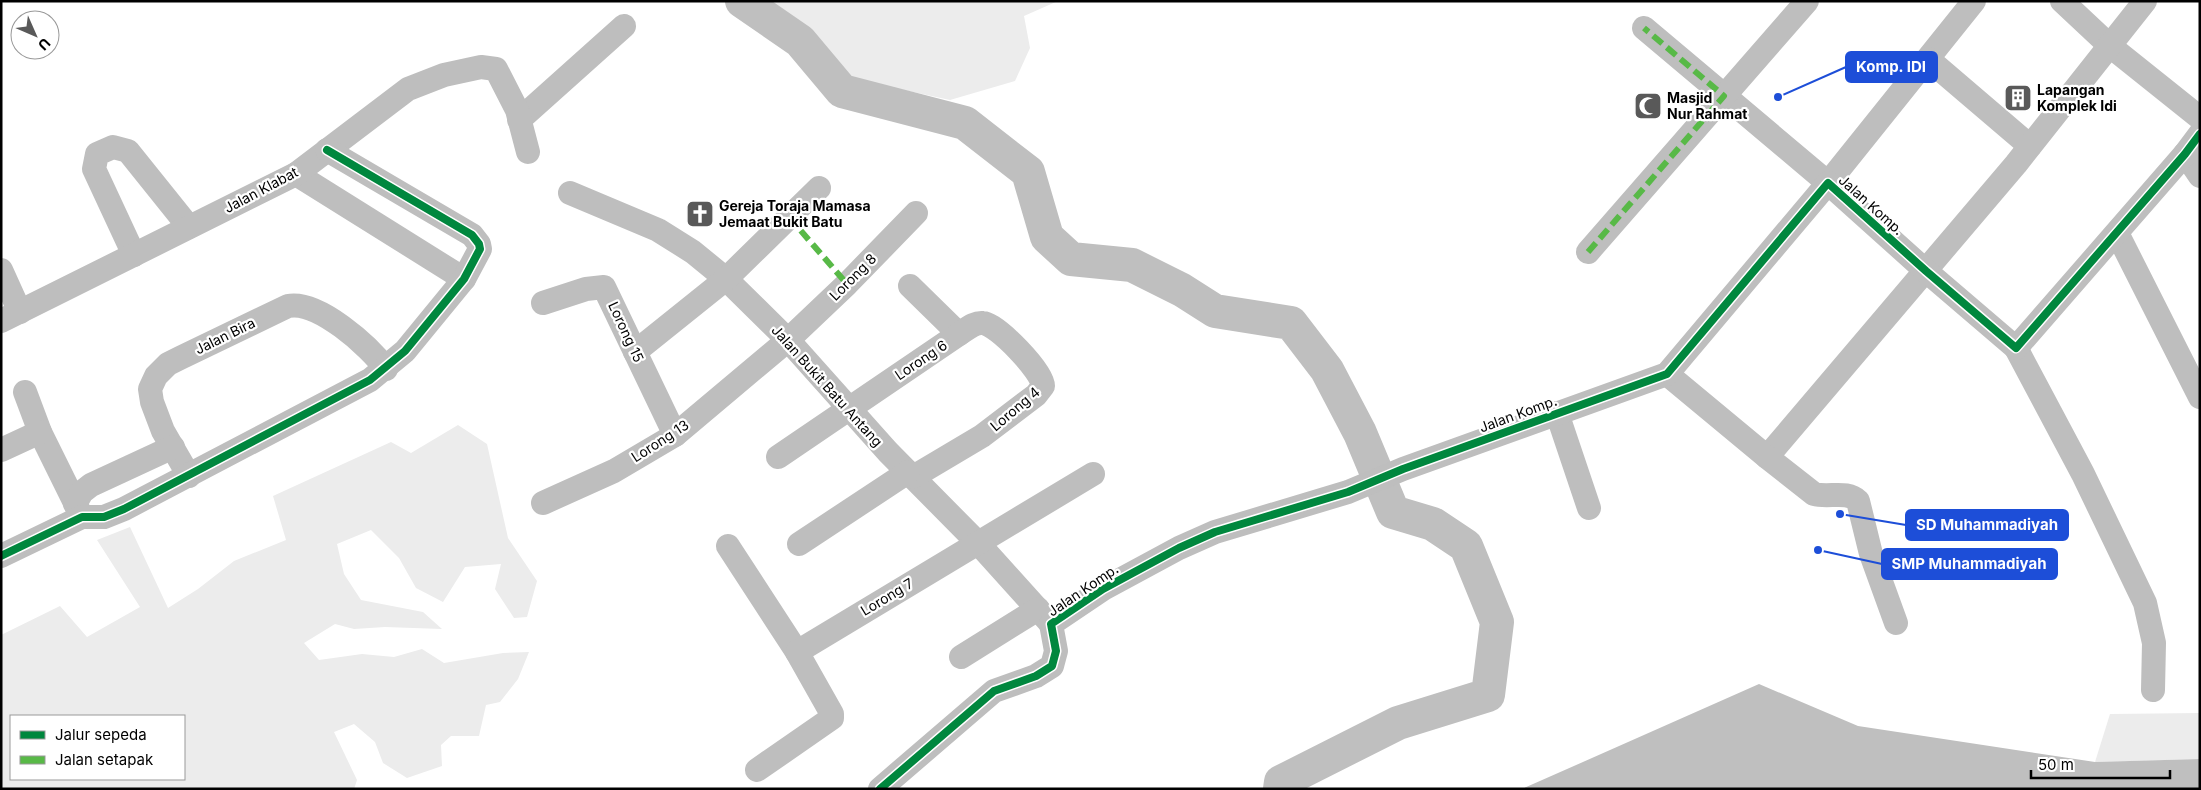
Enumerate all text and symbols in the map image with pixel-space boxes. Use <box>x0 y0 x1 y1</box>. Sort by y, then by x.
north arrow <box>10 10 60 60</box>
text: U <box>35 35 54 54</box>
callout: Komp. IDI <box>1846 52 1937 82</box>
text: Komp. IDI <box>1856 57 1926 76</box>
place label: Lapangan Komplek Idi <box>2037 81 2117 114</box>
building icon: Lapangan Komplek Idi <box>2003 83 2033 113</box>
place label: Masjid Nur Rahmat <box>1667 89 1747 122</box>
mosque icon: Masjid Nur Rahmat <box>1633 91 1663 121</box>
street label: Jalan Klabat <box>221 163 301 216</box>
street label: Jalan Komp. <box>1835 171 1907 238</box>
place label: Gereja Toraja Mamasa Jemaat Bukit Batu <box>719 197 871 230</box>
church icon: Gereja Toraja Mamasa Jemaat Bukit Batu <box>685 199 715 229</box>
street label: Lorong 8 <box>826 250 880 304</box>
street label: Lorong 15 <box>605 299 648 365</box>
street label: Jalan Bira <box>192 314 258 357</box>
street label: Jalan Bukit Batu Antang <box>768 321 886 450</box>
street label: Lorong 6 <box>891 336 950 383</box>
street label: Lorong 4 <box>986 383 1043 434</box>
street label: Jalan Komp. <box>1477 392 1559 435</box>
street label: Lorong 13 <box>628 416 692 465</box>
callout: SD Muhammadiyah <box>1906 510 2068 540</box>
text: SD Muhammadiyah <box>1916 515 2058 534</box>
callout: SMP Muhammadiyah <box>1882 549 2057 579</box>
text: SMP Muhammadiyah <box>1892 554 2046 573</box>
street label: Jalan Komp. <box>1044 560 1121 619</box>
street label: Lorong 7 <box>857 574 916 619</box>
legend <box>10 715 185 780</box>
text: Jalur sepeda <box>55 725 147 744</box>
scale bar <box>2031 748 2170 780</box>
text: Jalan setapak <box>55 750 154 769</box>
text: 50 m <box>2038 755 2074 774</box>

